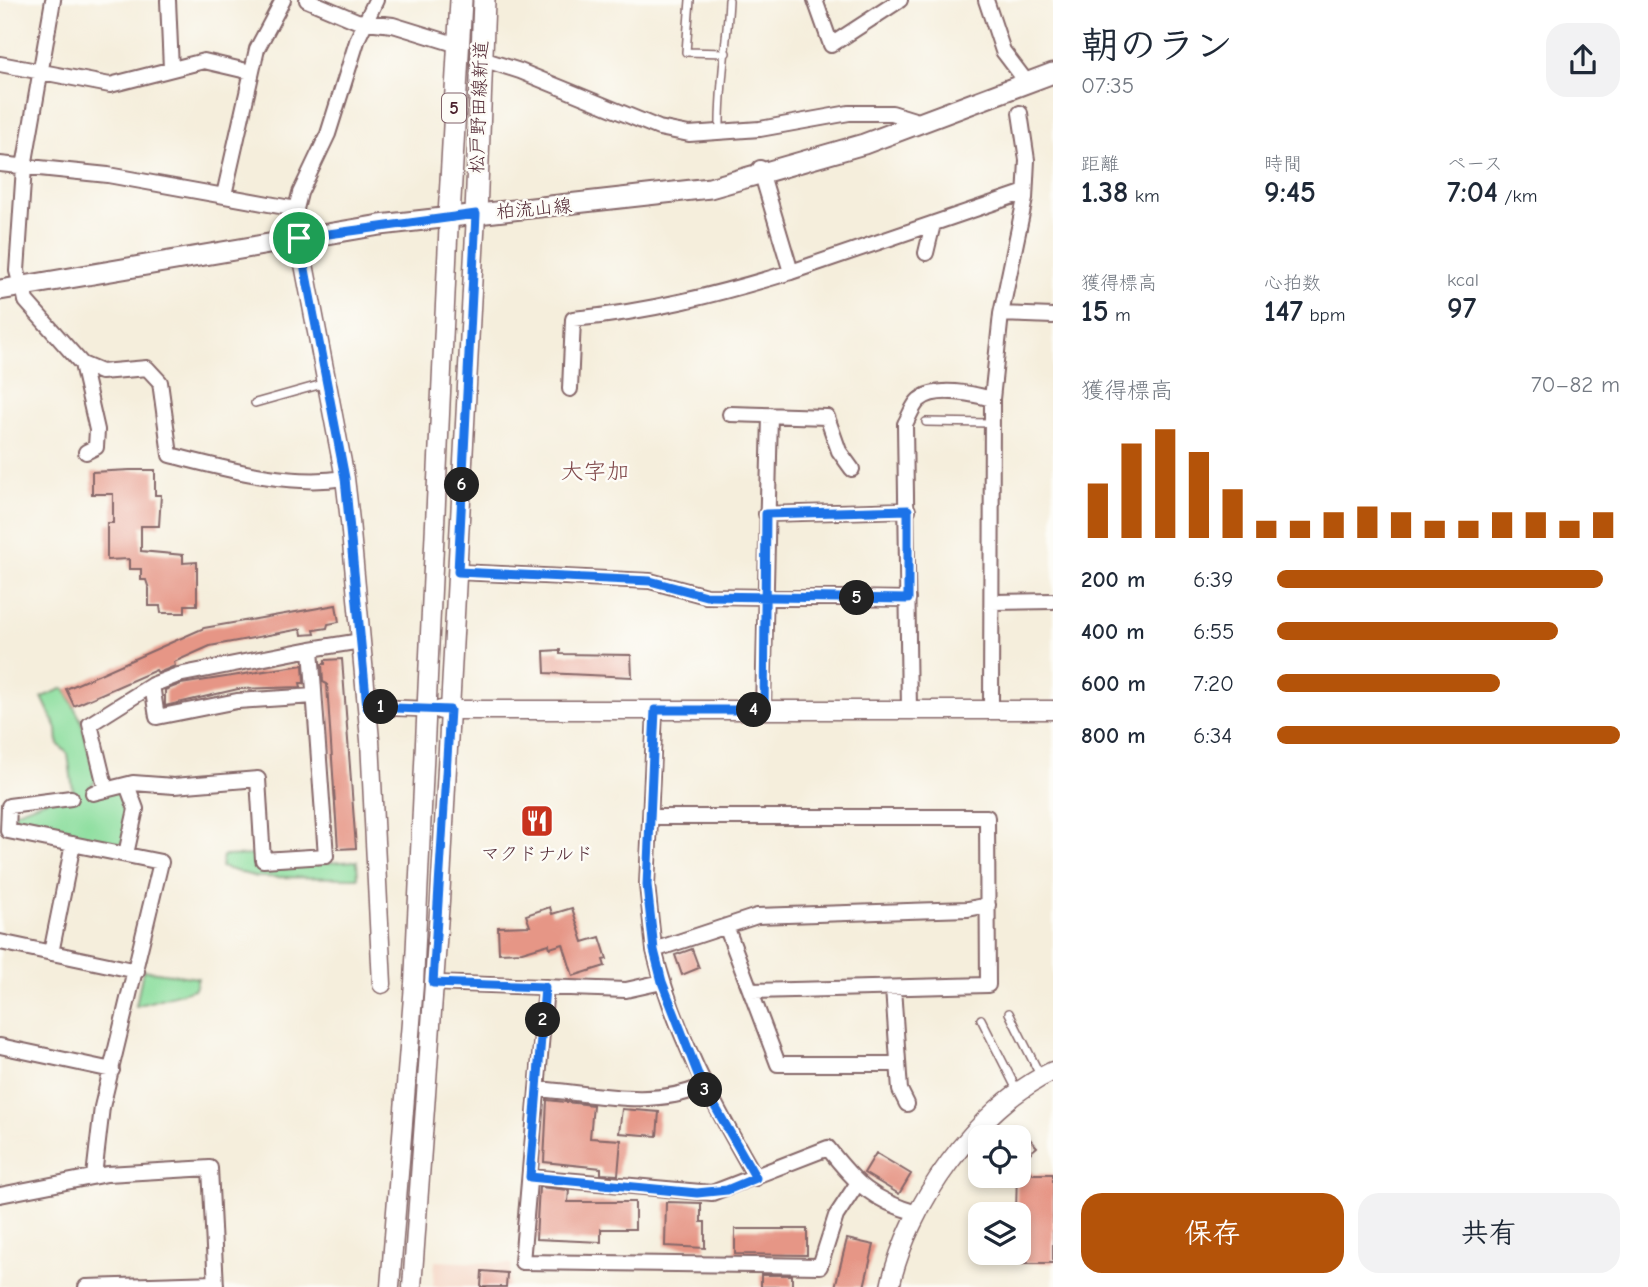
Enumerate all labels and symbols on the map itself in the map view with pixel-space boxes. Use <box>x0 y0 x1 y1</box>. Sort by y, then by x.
street label: 松戸野田線新道 <box>466 40 492 174</box>
road number: 5 <box>442 94 466 122</box>
street label: 柏流山線 <box>495 195 573 223</box>
pin <box>269 208 329 268</box>
district label: 大字加 <box>561 458 630 485</box>
pin: 6 <box>444 468 480 503</box>
pin: 5 <box>840 580 874 616</box>
pin: 1 <box>364 690 398 724</box>
pin: 4 <box>736 692 772 728</box>
restaurant icon: マクドナルド <box>518 802 556 840</box>
place label: マクドナルド <box>481 843 593 865</box>
pin: 2 <box>526 1002 560 1038</box>
pin: 3 <box>688 1072 722 1108</box>

